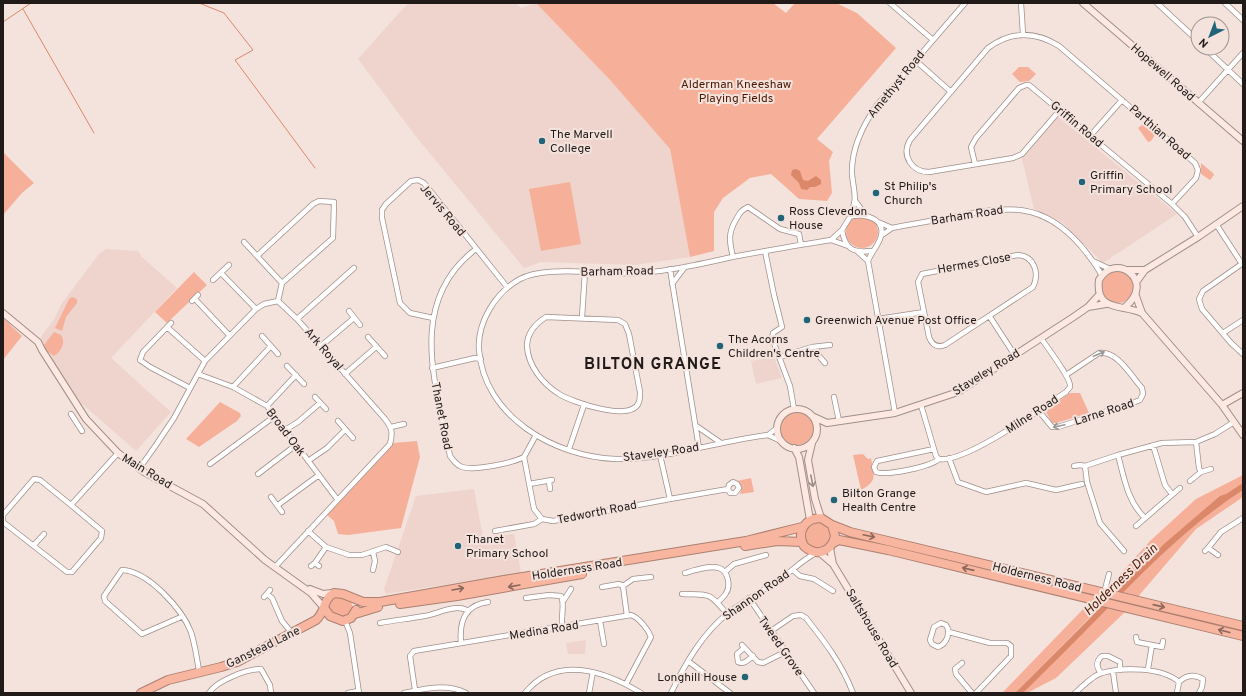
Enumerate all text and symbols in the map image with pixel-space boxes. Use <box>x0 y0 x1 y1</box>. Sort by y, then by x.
north arrow <box>1190 16 1230 56</box>
text: N <box>1196 35 1212 51</box>
street label: Hopewell Road <box>1127 40 1198 105</box>
street label: Amethyst Road <box>865 47 929 122</box>
park label: Alderman Kneeshaw Playing Fields <box>681 77 792 107</box>
street label: Griffin Road <box>1047 98 1106 152</box>
street label: Parthian Road <box>1125 102 1193 164</box>
place label: The Marvell College <box>550 127 613 157</box>
marker: The Marvell College <box>537 136 547 146</box>
place label: Griffin Primary School <box>1090 168 1173 198</box>
marker: Griffin Primary School <box>1077 177 1087 187</box>
place label: St Philip's Church <box>884 179 937 209</box>
street label: Jervis Road <box>416 181 469 240</box>
marker: St Philip's Church <box>871 188 881 198</box>
street label: Barham Road <box>930 202 1005 230</box>
place label: Ross Clevedon House <box>789 204 867 234</box>
marker: Ross Clevedon House <box>776 213 786 223</box>
street label: Hermes Close <box>936 250 1012 278</box>
street label: Barham Road <box>580 263 654 281</box>
place label: Greenwich Avenue Post Office <box>815 313 977 329</box>
marker: Greenwich Avenue Post Office <box>802 315 812 325</box>
street label: Ark Royal <box>300 325 346 374</box>
place label: The Acorns Children's Centre <box>728 332 820 362</box>
marker: The Acorns Children's Centre <box>715 341 725 351</box>
street label: Staveley Road <box>950 346 1023 400</box>
one-way arrow <box>1092 350 1104 358</box>
district label: BILTON GRANGE <box>584 355 722 375</box>
street label: Thanet Road <box>427 381 455 451</box>
street label: Milne Road <box>1003 392 1062 438</box>
street label: Larne Road <box>1072 396 1136 430</box>
street label: Broad Oak <box>262 405 309 460</box>
one-way arrow <box>1053 422 1066 430</box>
street label: Staveley Road <box>622 440 700 466</box>
street label: Main Road <box>118 451 175 493</box>
one-way arrow <box>808 474 816 487</box>
place label: Bilton Grange Health Centre <box>842 486 916 516</box>
marker: Bilton Grange Health Centre <box>829 495 839 505</box>
street label: Tedworth Road <box>556 497 638 529</box>
place label: Thanet Primary School <box>466 532 549 562</box>
one-way arrow <box>862 533 875 541</box>
marker: Thanet Primary School <box>453 541 463 551</box>
water label: Holderness Drain <box>1081 541 1162 620</box>
street label: Holderness Road <box>531 555 624 585</box>
street label: Holderness Road <box>991 559 1083 597</box>
one-way arrow <box>962 565 975 573</box>
street label: Shannon Road <box>720 567 793 625</box>
one-way arrow <box>508 582 521 590</box>
one-way arrow <box>451 585 464 593</box>
street label: Saltshouse Road <box>841 586 901 671</box>
one-way arrow <box>1152 603 1165 611</box>
street label: Tweed Grove <box>754 613 807 680</box>
street label: Medina Road <box>508 618 580 644</box>
street label: Ganstead Lane <box>224 623 303 673</box>
one-way arrow <box>1218 627 1231 634</box>
place label: Longhill House <box>657 670 737 686</box>
marker: Longhill House <box>740 672 750 682</box>

